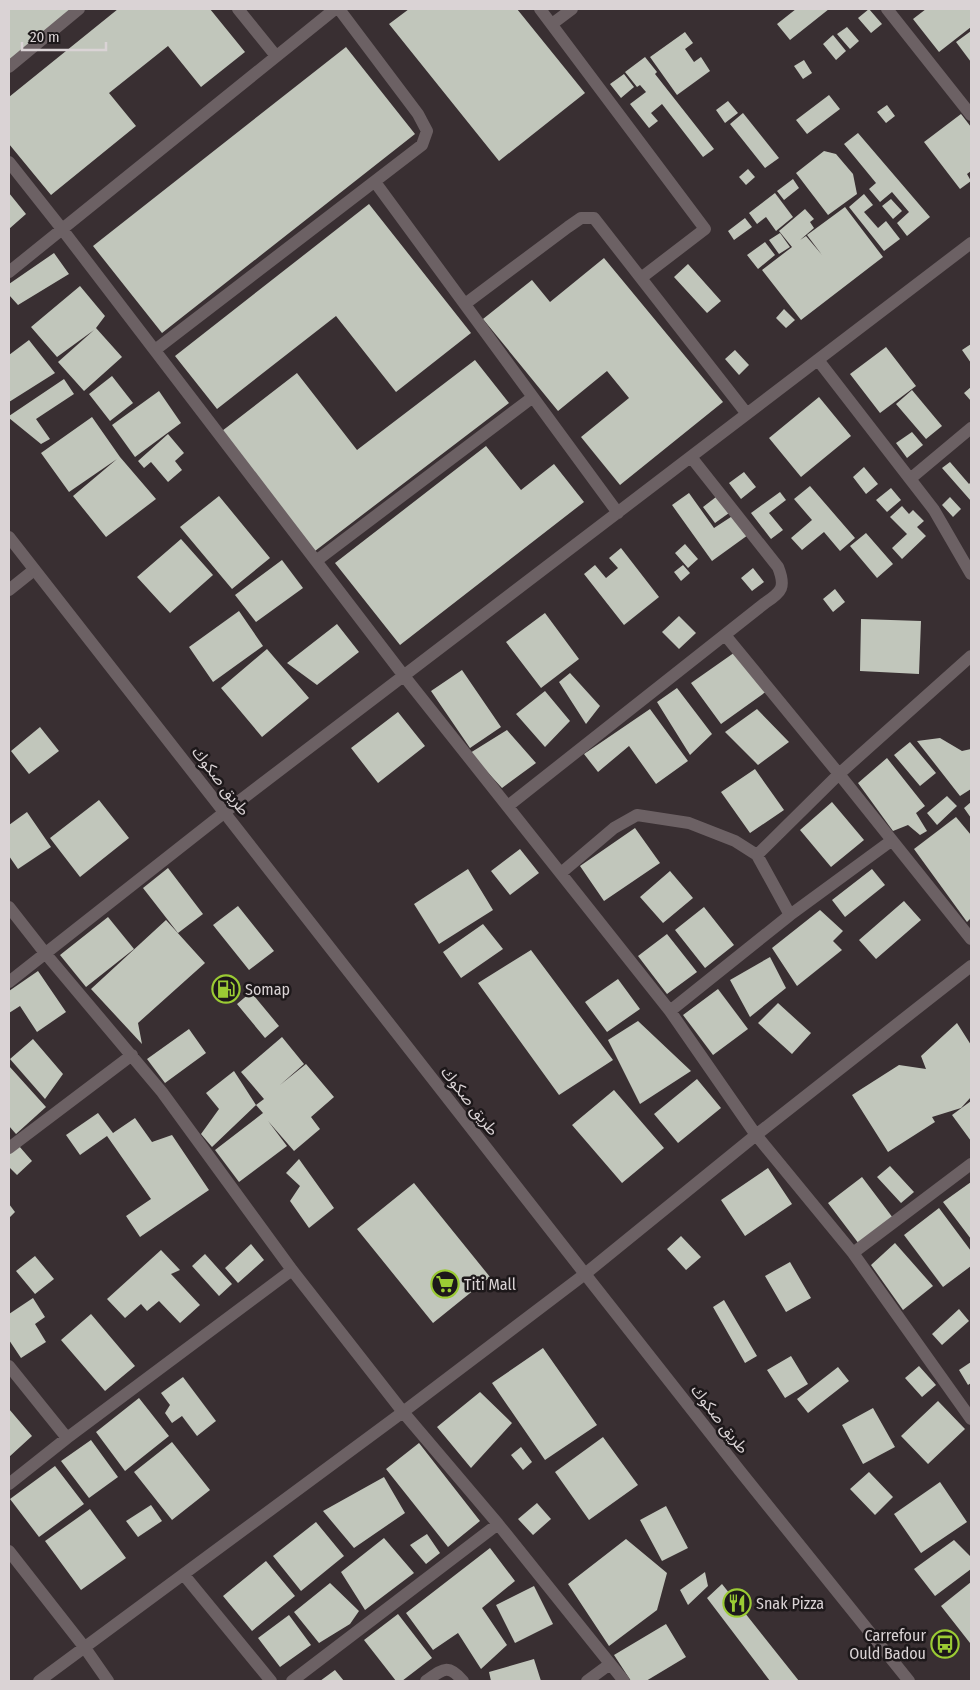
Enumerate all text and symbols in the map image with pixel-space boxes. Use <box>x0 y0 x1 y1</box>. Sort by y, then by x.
scale bar <box>22 20 106 52</box>
text: 20 m <box>30 28 60 46</box>
street label: طريق صكوك <box>187 743 254 820</box>
fuel station icon: Somap <box>211 974 241 1004</box>
place label: Somap <box>245 980 290 999</box>
street label: طريق صكوك <box>436 1063 503 1140</box>
supermarket icon: Titi Mall <box>430 1269 460 1299</box>
place label: Titi Mall <box>464 1275 516 1294</box>
street label: طريق صكوك <box>686 1381 753 1458</box>
restaurant icon: Snak Pizza <box>722 1588 752 1618</box>
place label: Snak Pizza <box>756 1594 824 1613</box>
place label: Carrefour Ould Badou <box>849 1626 926 1663</box>
bus stop icon: Carrefour Ould Badou <box>930 1629 960 1659</box>

